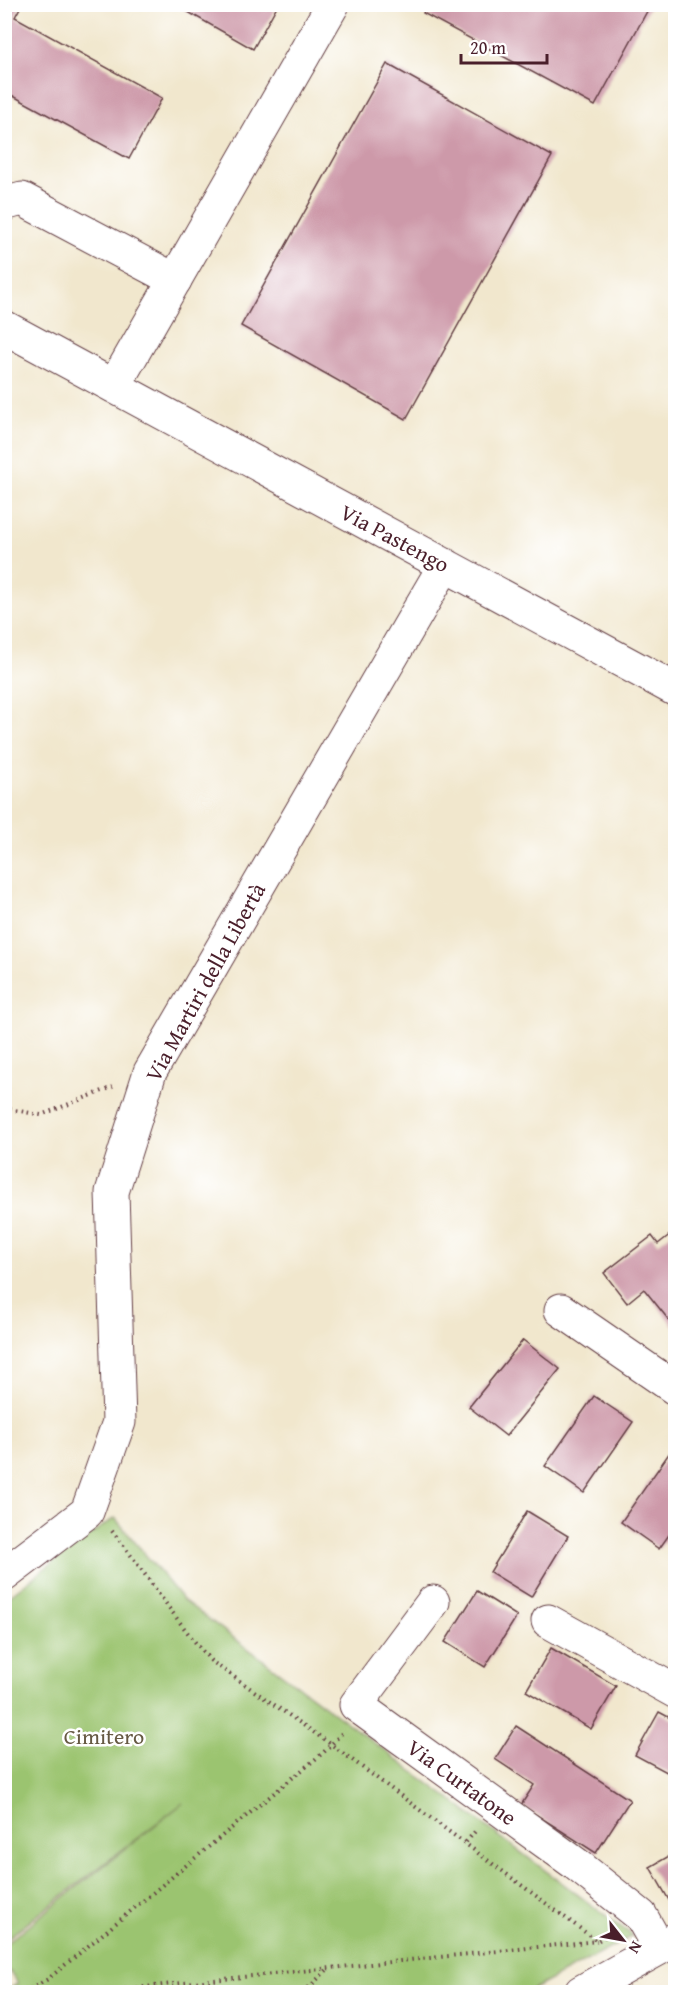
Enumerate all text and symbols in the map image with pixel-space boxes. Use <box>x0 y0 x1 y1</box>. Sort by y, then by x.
scale bar <box>461 27 546 65</box>
text: 20 m <box>470 34 506 61</box>
street label: Via Pastengo <box>335 496 455 580</box>
street label: Via Martiri della Libertà <box>137 876 273 1087</box>
park label: Cimitero <box>64 1720 144 1752</box>
street label: Via Curtatone <box>401 1731 523 1833</box>
north arrow <box>593 1910 653 1970</box>
text: N <box>623 1937 649 1959</box>

